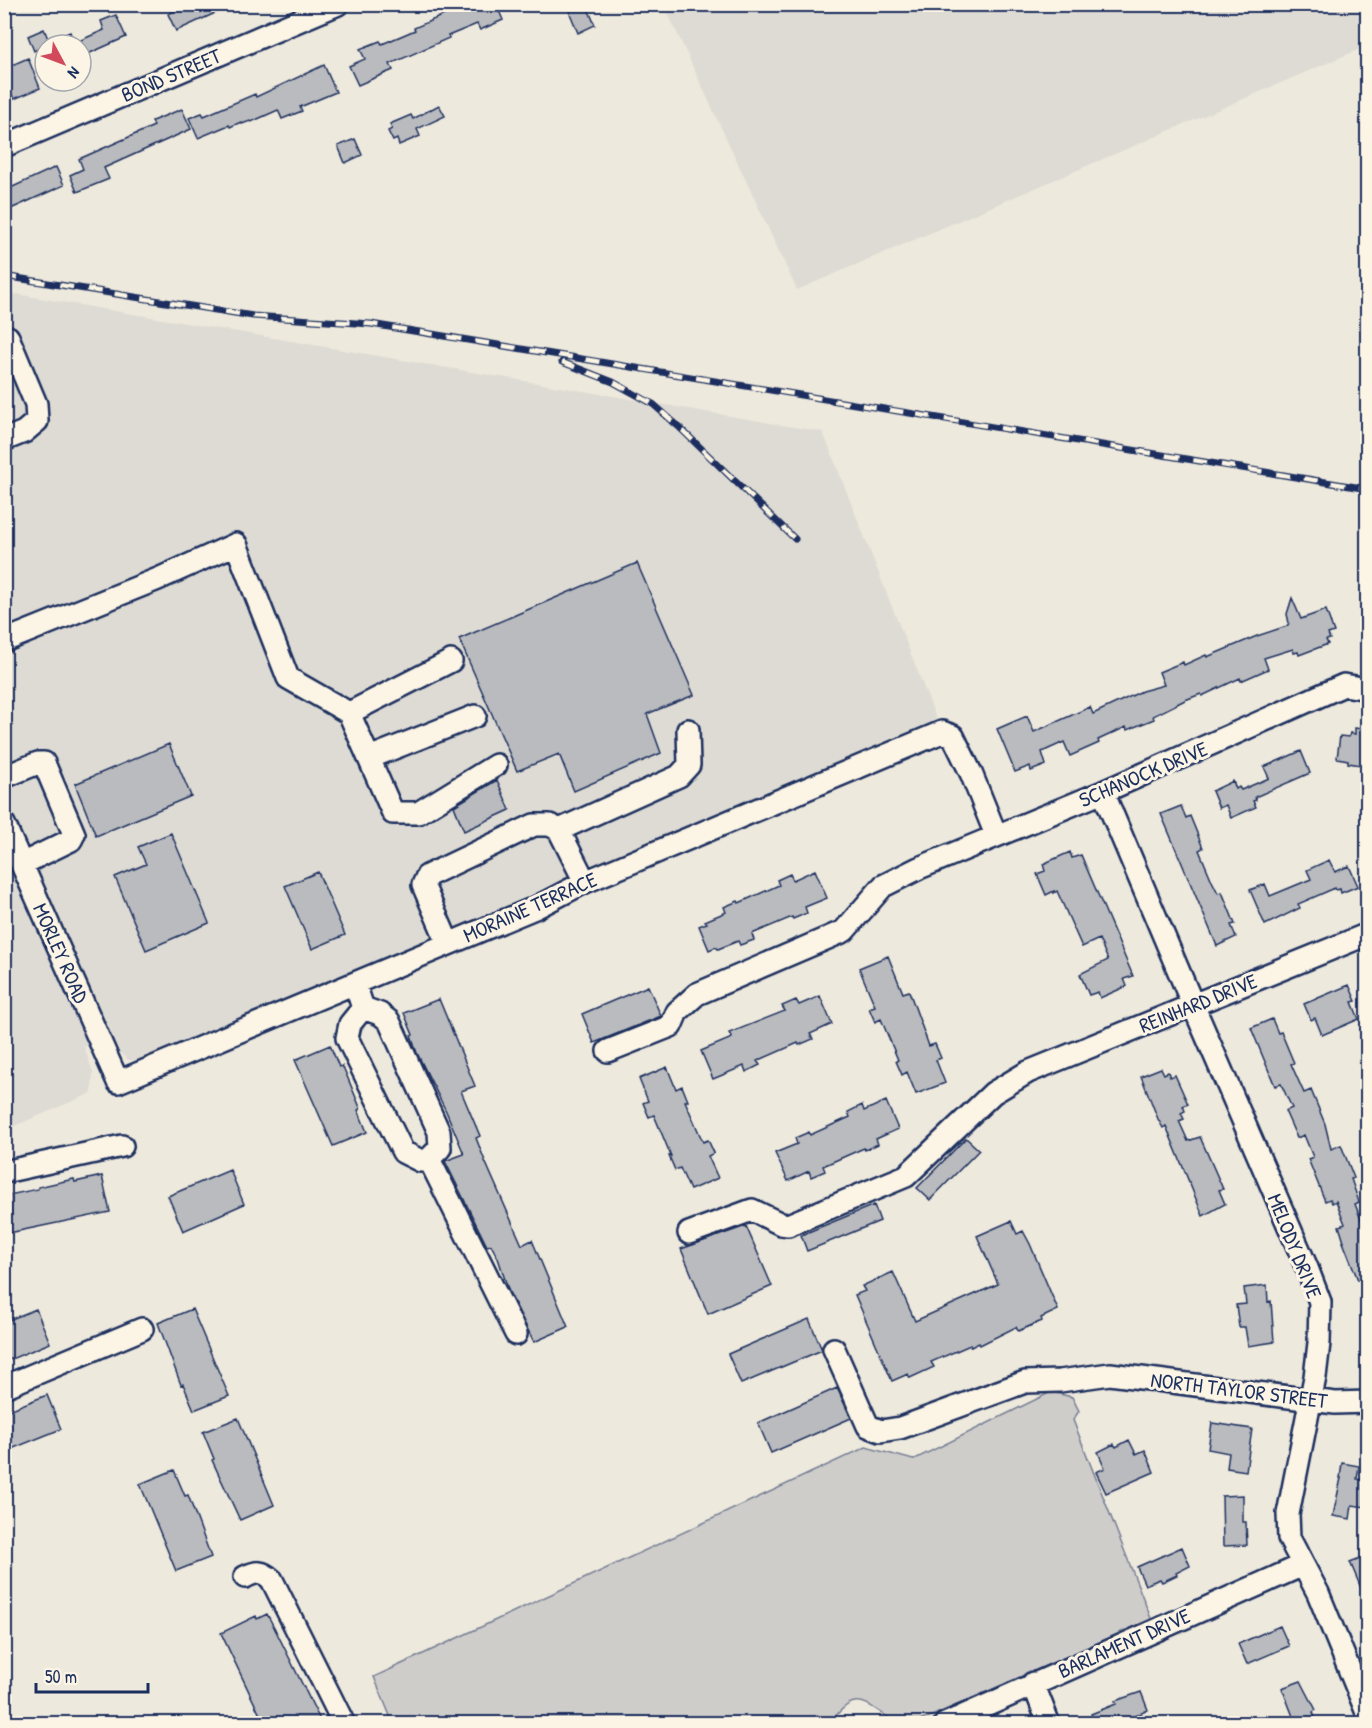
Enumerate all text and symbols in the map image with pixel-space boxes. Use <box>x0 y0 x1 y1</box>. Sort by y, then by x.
north arrow <box>33 33 93 93</box>
street label: BOND STREET <box>117 41 226 109</box>
text: N <box>63 62 85 84</box>
street label: SCHANOCK DRIVE <box>1074 734 1212 814</box>
street label: MORAINE TERRACE <box>459 865 601 949</box>
street label: MORLEY ROAD <box>26 899 96 1007</box>
street label: REINHARD DRIVE <box>1135 966 1261 1040</box>
street label: MELODY DRIVE <box>1261 1189 1329 1303</box>
street label: NORTH TAYLOR STREET <box>1149 1365 1330 1415</box>
street label: BARLAMENT DRIVE <box>1053 1601 1195 1685</box>
scale bar <box>36 1656 148 1694</box>
text: 50 m <box>45 1664 77 1689</box>

